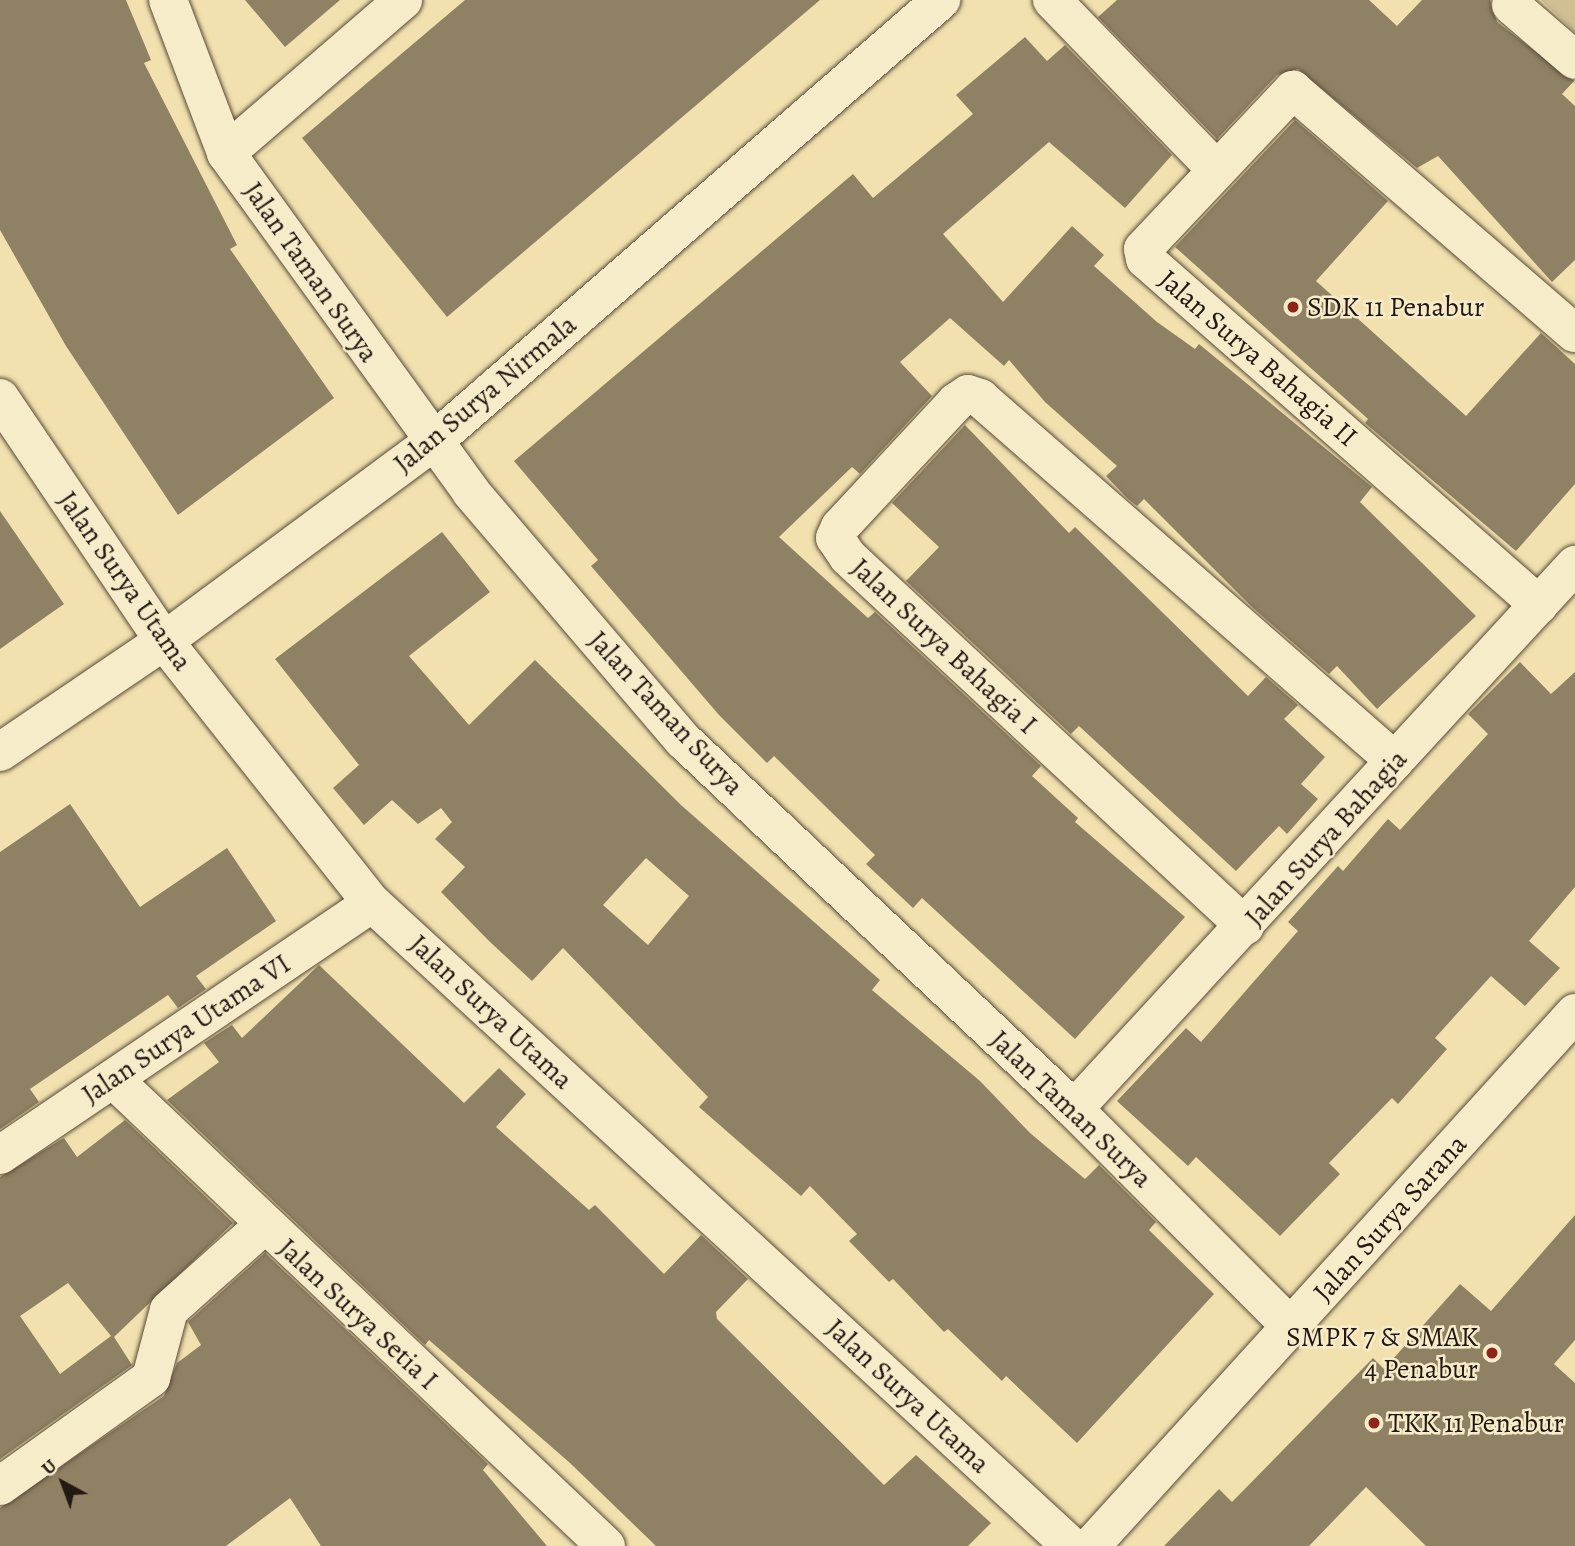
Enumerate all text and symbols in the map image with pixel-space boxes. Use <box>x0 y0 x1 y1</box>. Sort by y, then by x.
street label: Jalan Taman Surya <box>236 175 386 369</box>
street label: Jalan Surya Bahagia II <box>1152 263 1364 453</box>
place label: SDK 11 Penabur <box>1307 290 1485 324</box>
marker: SDK 11 Penabur <box>1285 299 1301 315</box>
street label: Jalan Surya Nirmala <box>387 308 583 480</box>
street label: Jalan Surya Utama <box>51 485 199 677</box>
street label: Jalan Surya Bahagia I <box>844 551 1044 741</box>
street label: Jalan Taman Surya <box>581 624 751 802</box>
street label: Jalan Surya Bahagia <box>1238 743 1414 933</box>
street label: Jalan Surya Utama <box>402 928 580 1096</box>
street label: Jalan Surya Utama VI <box>75 947 297 1111</box>
street label: Jalan Taman Surya <box>983 1023 1159 1195</box>
street label: Jalan Surya Sarana <box>1306 1128 1474 1308</box>
street label: Jalan Surya Setia I <box>271 1231 445 1397</box>
street label: Jalan Surya Utama <box>819 1312 997 1480</box>
place label: SMPK 7 & SMAK 4 Penabur <box>1286 1320 1478 1386</box>
marker: SMPK 7 & SMAK 4 Penabur <box>1484 1345 1500 1361</box>
place label: TKK 11 Penabur <box>1388 1406 1564 1440</box>
marker: TKK 11 Penabur <box>1366 1415 1382 1431</box>
north arrow <box>28 1448 98 1518</box>
text: U <box>36 1453 62 1481</box>

